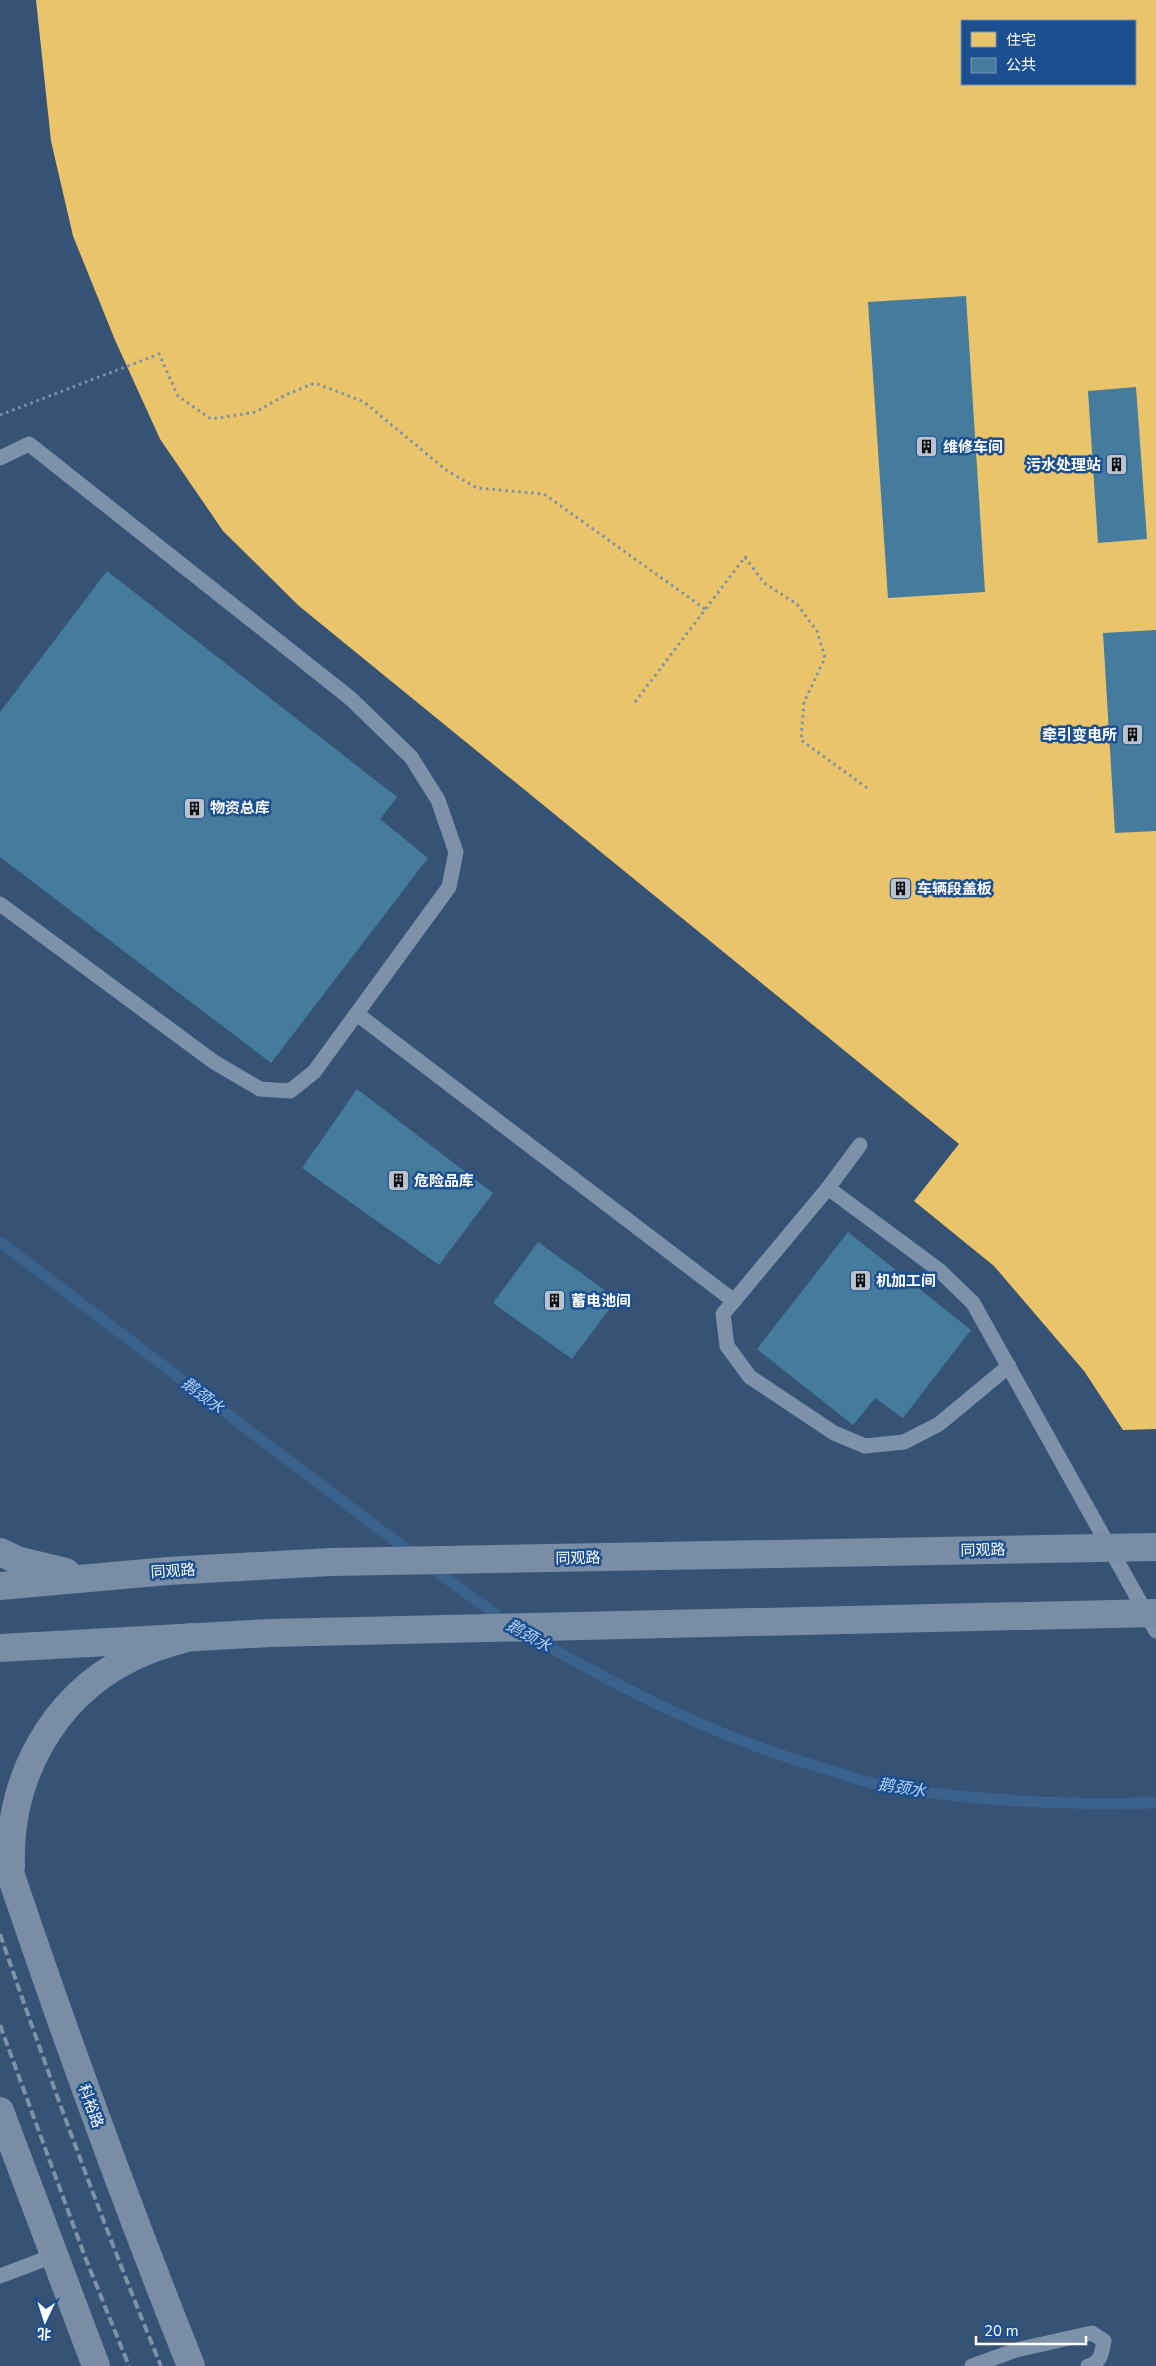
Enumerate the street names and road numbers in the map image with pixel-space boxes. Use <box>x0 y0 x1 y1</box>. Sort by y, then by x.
street label: 同观路 <box>960 1540 1006 1560</box>
street label: 同观路 <box>555 1548 601 1568</box>
street label: 同观路 <box>150 1559 196 1583</box>
street label: 科裕路 <box>74 2081 108 2131</box>

